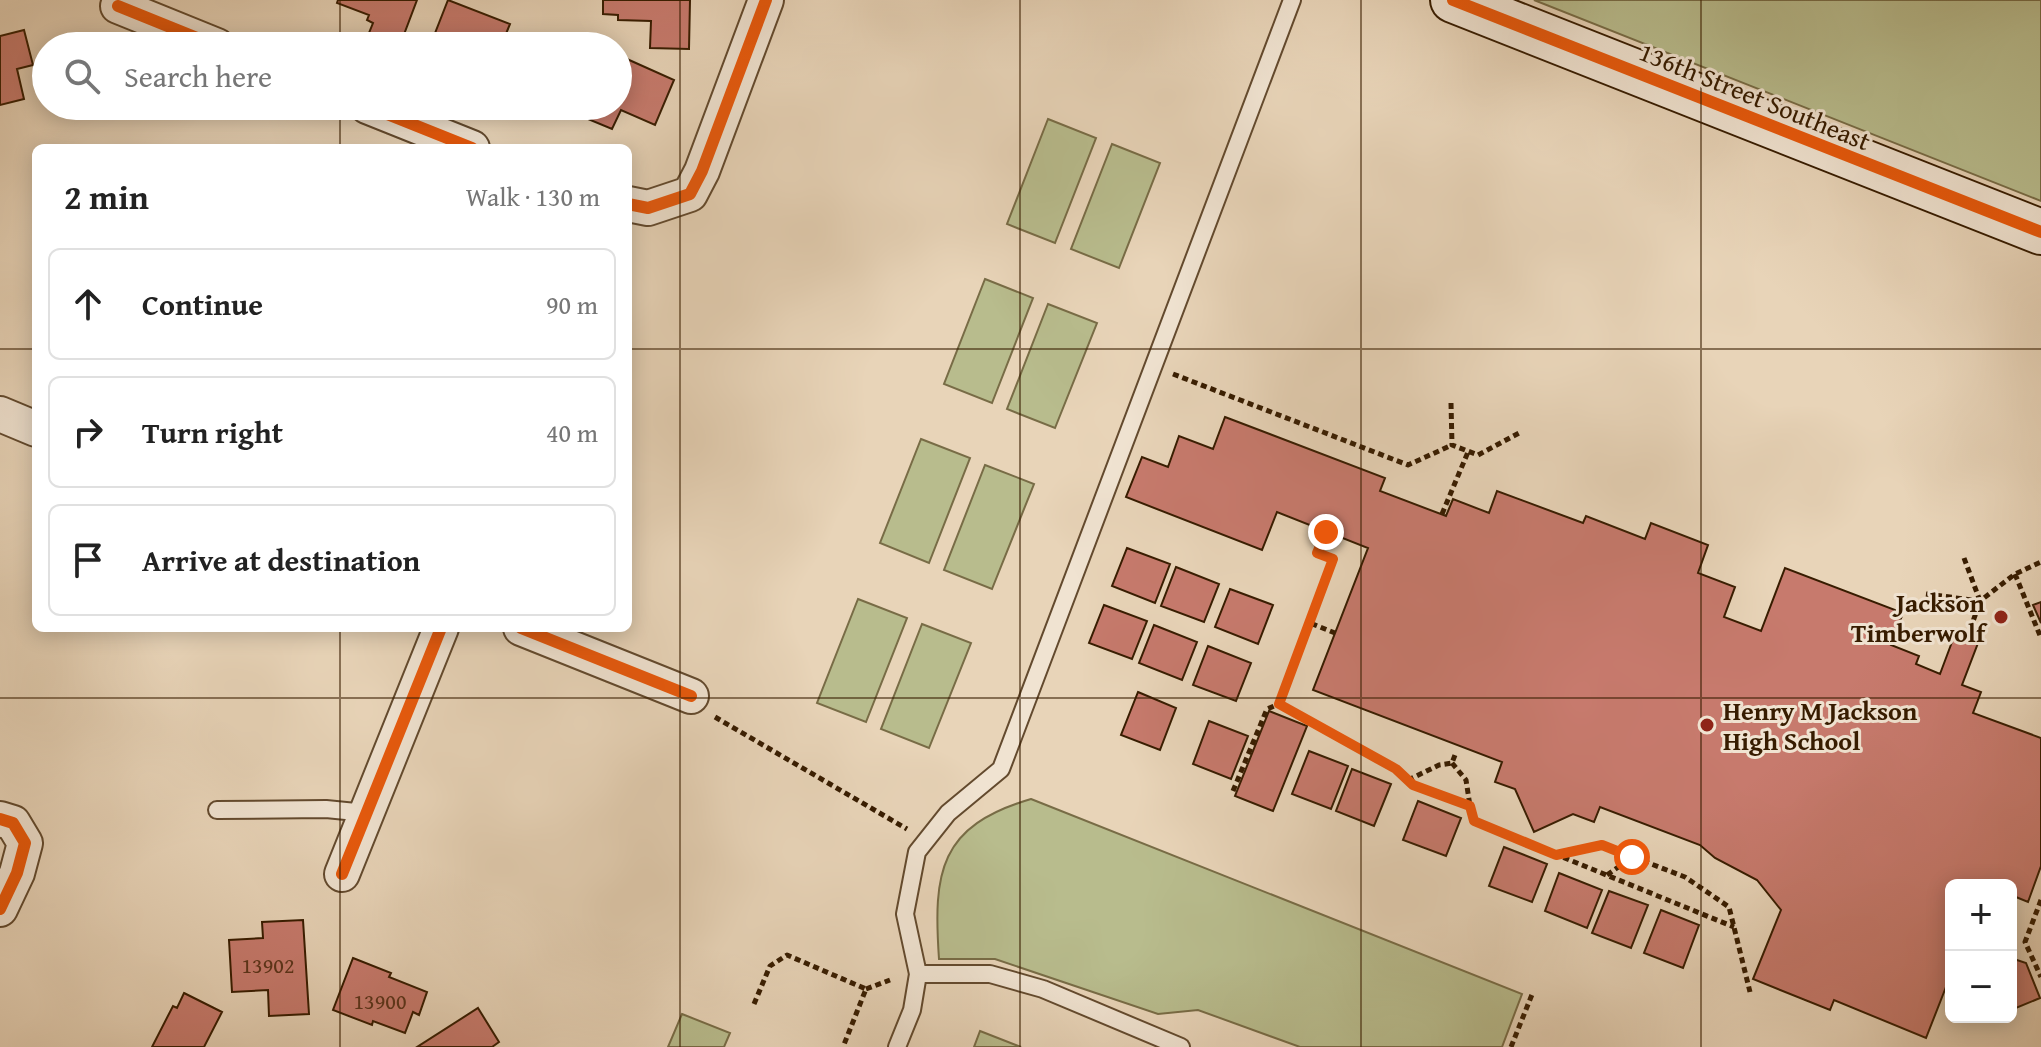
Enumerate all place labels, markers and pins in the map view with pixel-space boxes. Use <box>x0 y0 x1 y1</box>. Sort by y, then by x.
place label: Jackson Timberwolf <box>1851 583 1988 652</box>
marker: Jackson Timberwolf <box>1992 608 2010 626</box>
place label: Henry M Jackson High School <box>1723 691 1918 760</box>
marker: Henry M Jackson High School <box>1698 716 1716 734</box>

